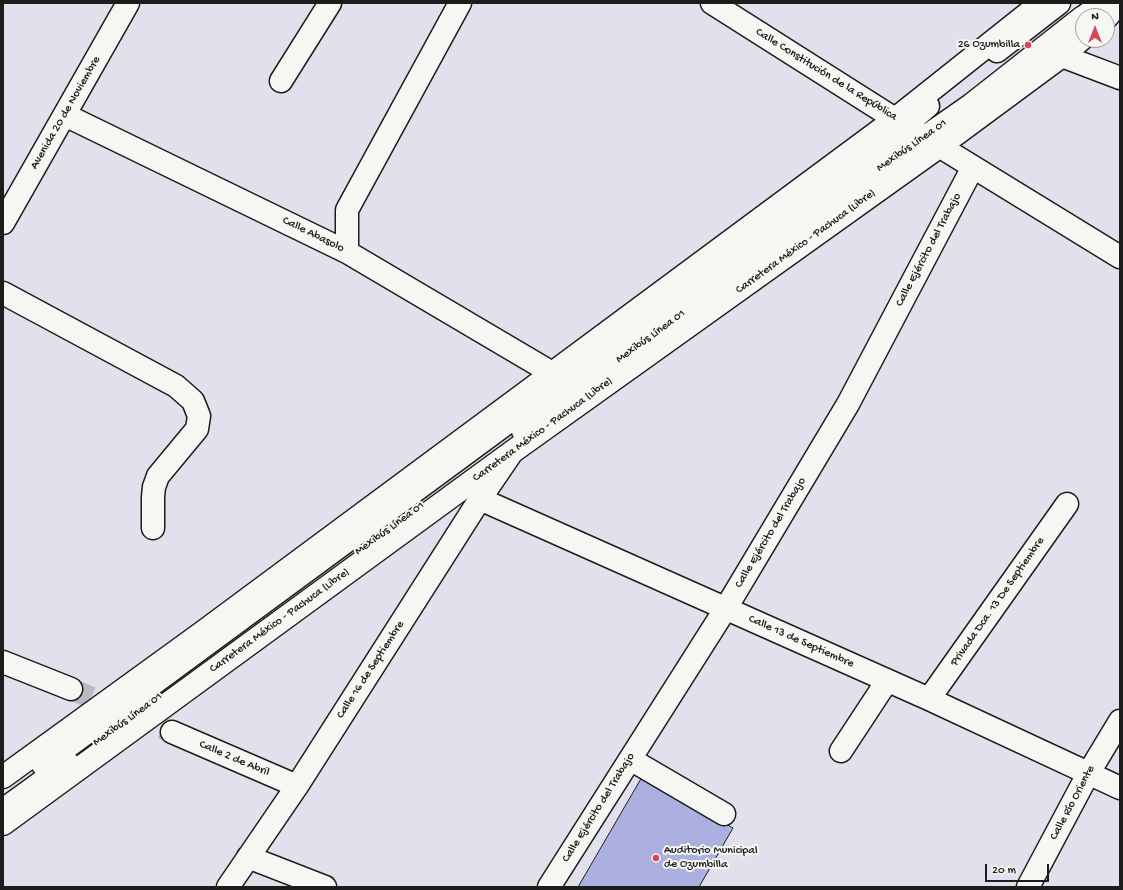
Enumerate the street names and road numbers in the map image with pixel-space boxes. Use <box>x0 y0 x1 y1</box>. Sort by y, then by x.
street label: Calle Constitución de la República <box>752 25 900 125</box>
street label: Avenida 20 de Noviembre <box>28 54 104 172</box>
street label: Mexibús Línea 01 <box>874 116 950 176</box>
street label: Carretera México - Pachuca (Libre) <box>733 186 879 298</box>
street label: Calle Ejército del Trabajo <box>893 191 965 309</box>
street label: Calle Abasolo <box>280 214 346 256</box>
street label: Mexibús Línea 01 <box>613 307 689 367</box>
street label: Carretera México - Pachuca (Libre) <box>470 374 616 486</box>
street label: Calle Ejército del Trabajo <box>732 475 810 591</box>
street label: Mexibús Línea 01 <box>352 499 428 559</box>
street label: Privada Dca. 13 De Septiembre <box>948 535 1048 669</box>
street label: Carretera México - Pachuca (Libre) <box>207 565 353 677</box>
street label: Calle 13 de Septiembre <box>746 612 856 672</box>
street label: Calle 16 de Septiembre <box>334 618 408 722</box>
street label: Mexibús Línea 01 <box>90 690 166 750</box>
street label: Calle 2 de Abril <box>197 738 271 780</box>
street label: Calle Ejército del Trabajo <box>559 751 639 865</box>
street label: Calle Río Oriente <box>1047 763 1099 843</box>

